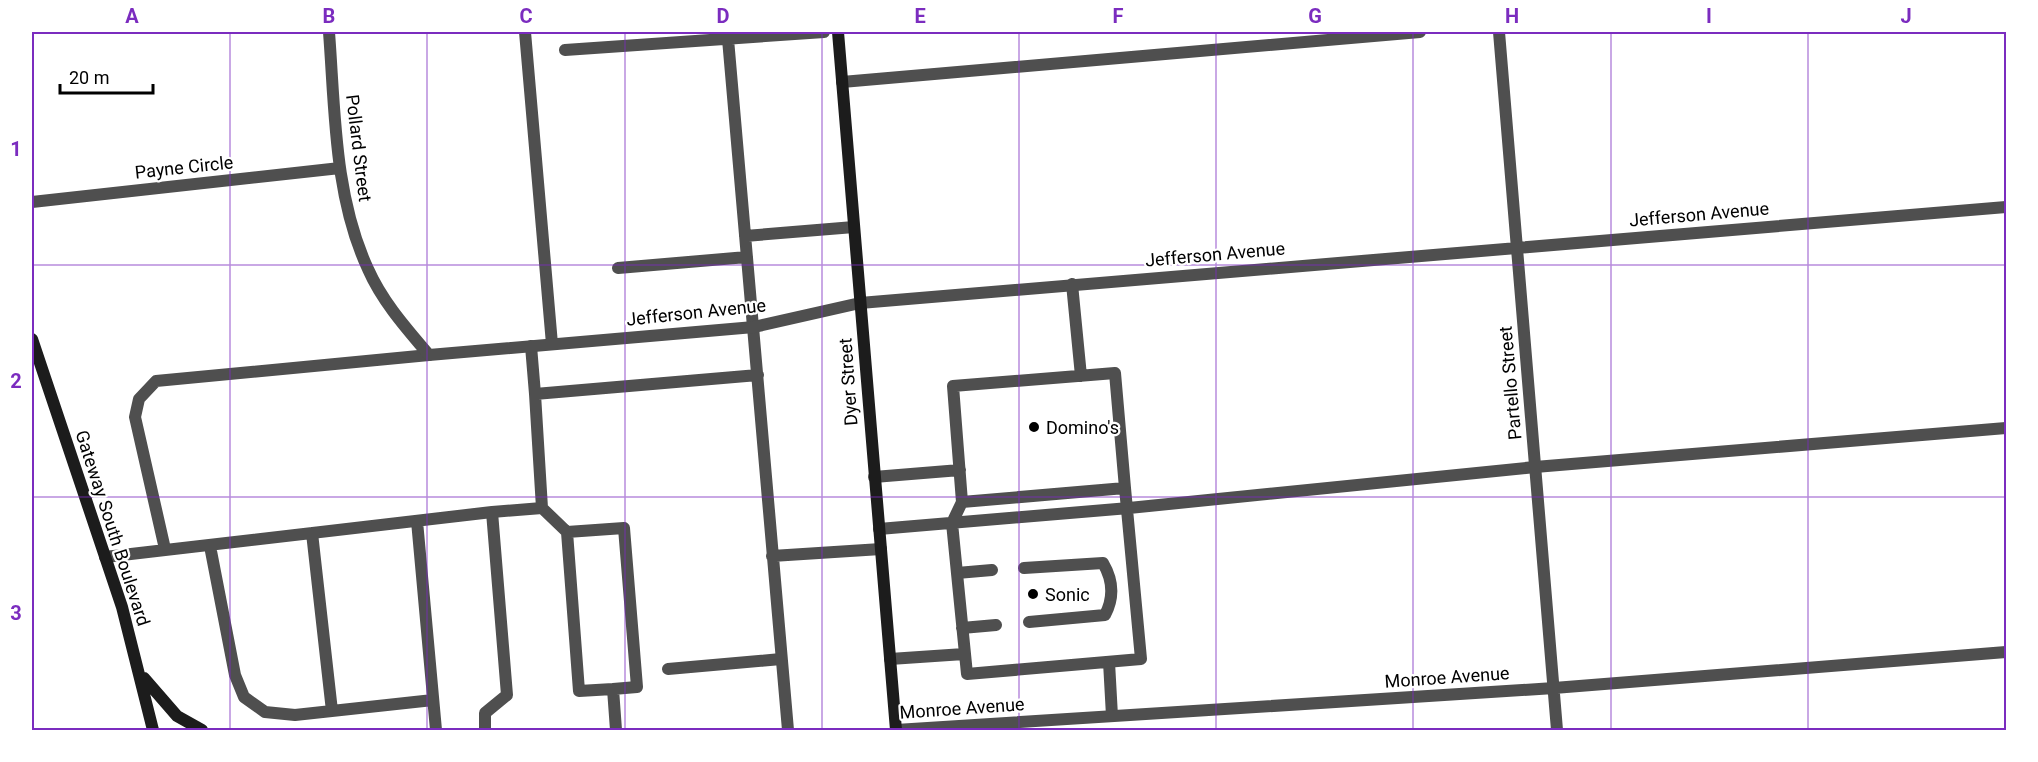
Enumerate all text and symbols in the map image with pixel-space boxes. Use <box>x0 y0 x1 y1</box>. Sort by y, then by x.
text: A <box>125 4 139 28</box>
text: B <box>323 4 335 28</box>
text: C <box>519 4 533 28</box>
text: D <box>717 4 730 28</box>
text: E <box>914 4 926 28</box>
text: F <box>1113 4 1124 28</box>
text: G <box>1308 4 1322 28</box>
text: H <box>1505 4 1519 28</box>
text: I <box>1706 4 1712 28</box>
text: J <box>1900 4 1912 28</box>
scale bar <box>60 57 153 95</box>
text: 20 m <box>69 67 109 88</box>
street label: Pollard Street <box>342 93 376 203</box>
text: 1 <box>10 137 22 161</box>
street label: Payne Circle <box>134 151 234 183</box>
street label: Jefferson Avenue <box>1628 197 1770 231</box>
street label: Jefferson Avenue <box>1144 237 1286 271</box>
street label: Jefferson Avenue <box>625 294 767 330</box>
street label: Partello Street <box>1495 325 1525 441</box>
street label: Dyer Street <box>834 337 862 427</box>
text: 2 <box>10 369 22 393</box>
place label: Domino's <box>1046 417 1119 438</box>
marker: Domino's <box>1027 420 1041 434</box>
street label: Gateway South Boulevard <box>71 428 155 628</box>
place label: Sonic <box>1045 584 1090 605</box>
marker: Sonic <box>1026 587 1040 601</box>
text: 3 <box>10 601 22 625</box>
street label: Monroe Avenue <box>1384 662 1510 692</box>
street label: Monroe Avenue <box>899 693 1025 723</box>

